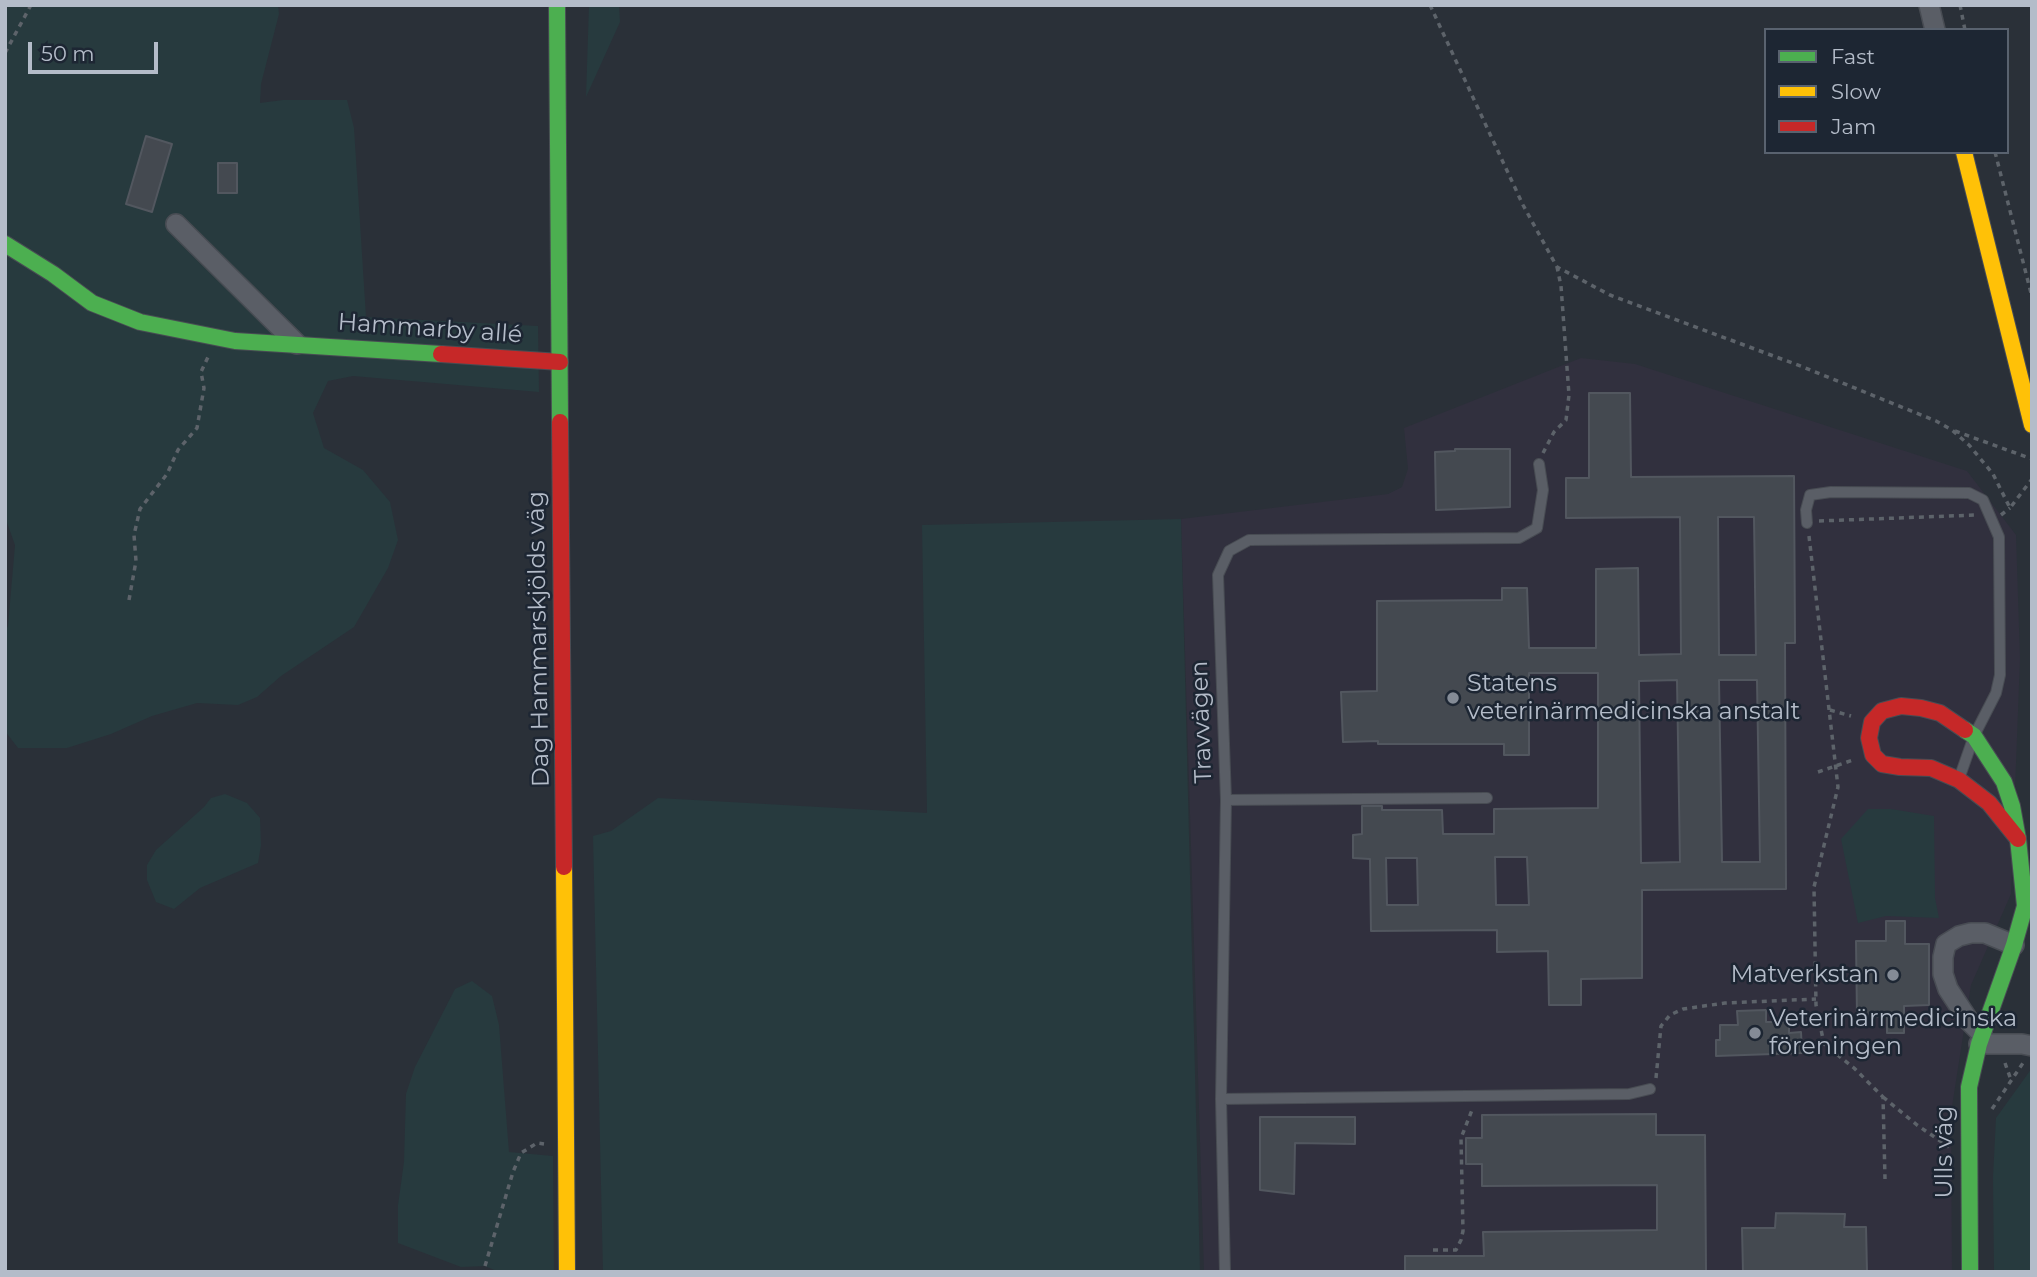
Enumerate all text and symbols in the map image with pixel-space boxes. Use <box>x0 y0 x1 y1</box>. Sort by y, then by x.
scale bar <box>32 28 161 72</box>
legend <box>1764 28 2009 154</box>
text: 50 m <box>41 41 95 66</box>
text: Fast <box>1831 44 1875 69</box>
text: Slow <box>1831 79 1881 104</box>
text: Jam <box>1831 114 1876 139</box>
street label: Hammarby allé <box>337 308 523 350</box>
street label: Dag Hammarskjölds väg <box>522 491 556 787</box>
street label: Travvägen <box>1185 660 1219 784</box>
place label: Statens veterinärmedicinska anstalt <box>1467 670 1800 726</box>
marker: Statens veterinärmedicinska anstalt <box>1445 690 1461 706</box>
place label: Matverkstan <box>1731 961 1879 989</box>
marker: Matverkstan <box>1885 967 1901 983</box>
place label: Veterinärmedicinska föreningen <box>1769 1005 2017 1061</box>
marker: Veterinärmedicinska föreningen <box>1747 1025 1763 1041</box>
street label: Ulls väg <box>1931 1105 1959 1199</box>

